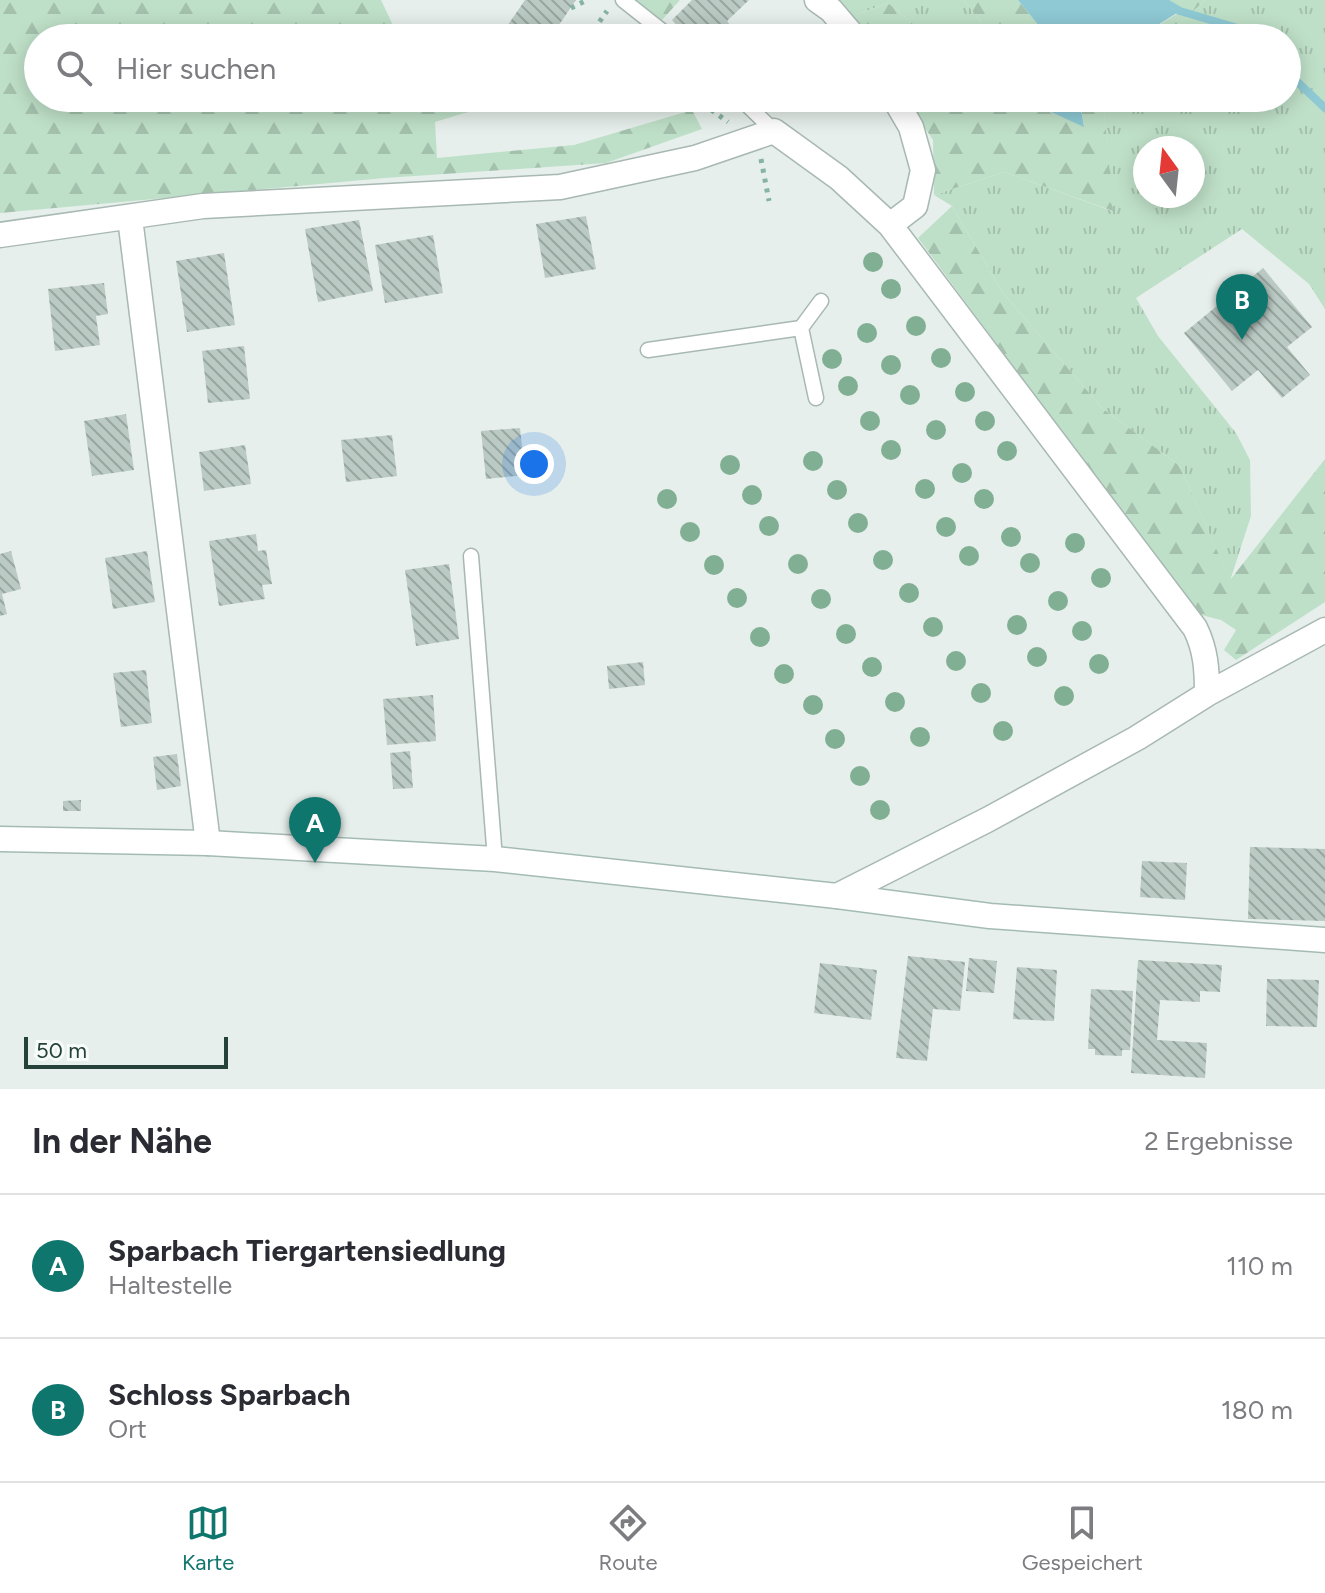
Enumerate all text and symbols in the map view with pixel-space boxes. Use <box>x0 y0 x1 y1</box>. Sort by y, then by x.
search box <box>24 24 1301 112</box>
icon: search <box>52 46 96 90</box>
text: Hier suchen <box>116 50 276 87</box>
north arrow <box>1133 136 1205 208</box>
pin: B <box>1216 274 1268 340</box>
your location <box>514 444 554 484</box>
pin: A <box>289 797 341 863</box>
scale bar <box>24 1033 228 1069</box>
text: 50 m <box>36 1037 87 1064</box>
text: In der Nähe <box>32 1121 212 1162</box>
text: 2 Ergebnisse <box>1144 1125 1293 1157</box>
text: Sparbach Tiergartensiedlung <box>108 1232 506 1269</box>
text: A <box>49 1250 67 1282</box>
text: 110 m <box>1226 1250 1293 1282</box>
text: Haltestelle <box>108 1269 232 1301</box>
text: Schloss Sparbach <box>108 1376 351 1413</box>
text: B <box>50 1394 66 1426</box>
text: 180 m <box>1221 1394 1293 1426</box>
text: Ort <box>108 1413 147 1445</box>
tab: Karte <box>182 1501 234 1576</box>
tab: Route <box>599 1501 658 1576</box>
tab: Gespeichert <box>1022 1501 1143 1576</box>

